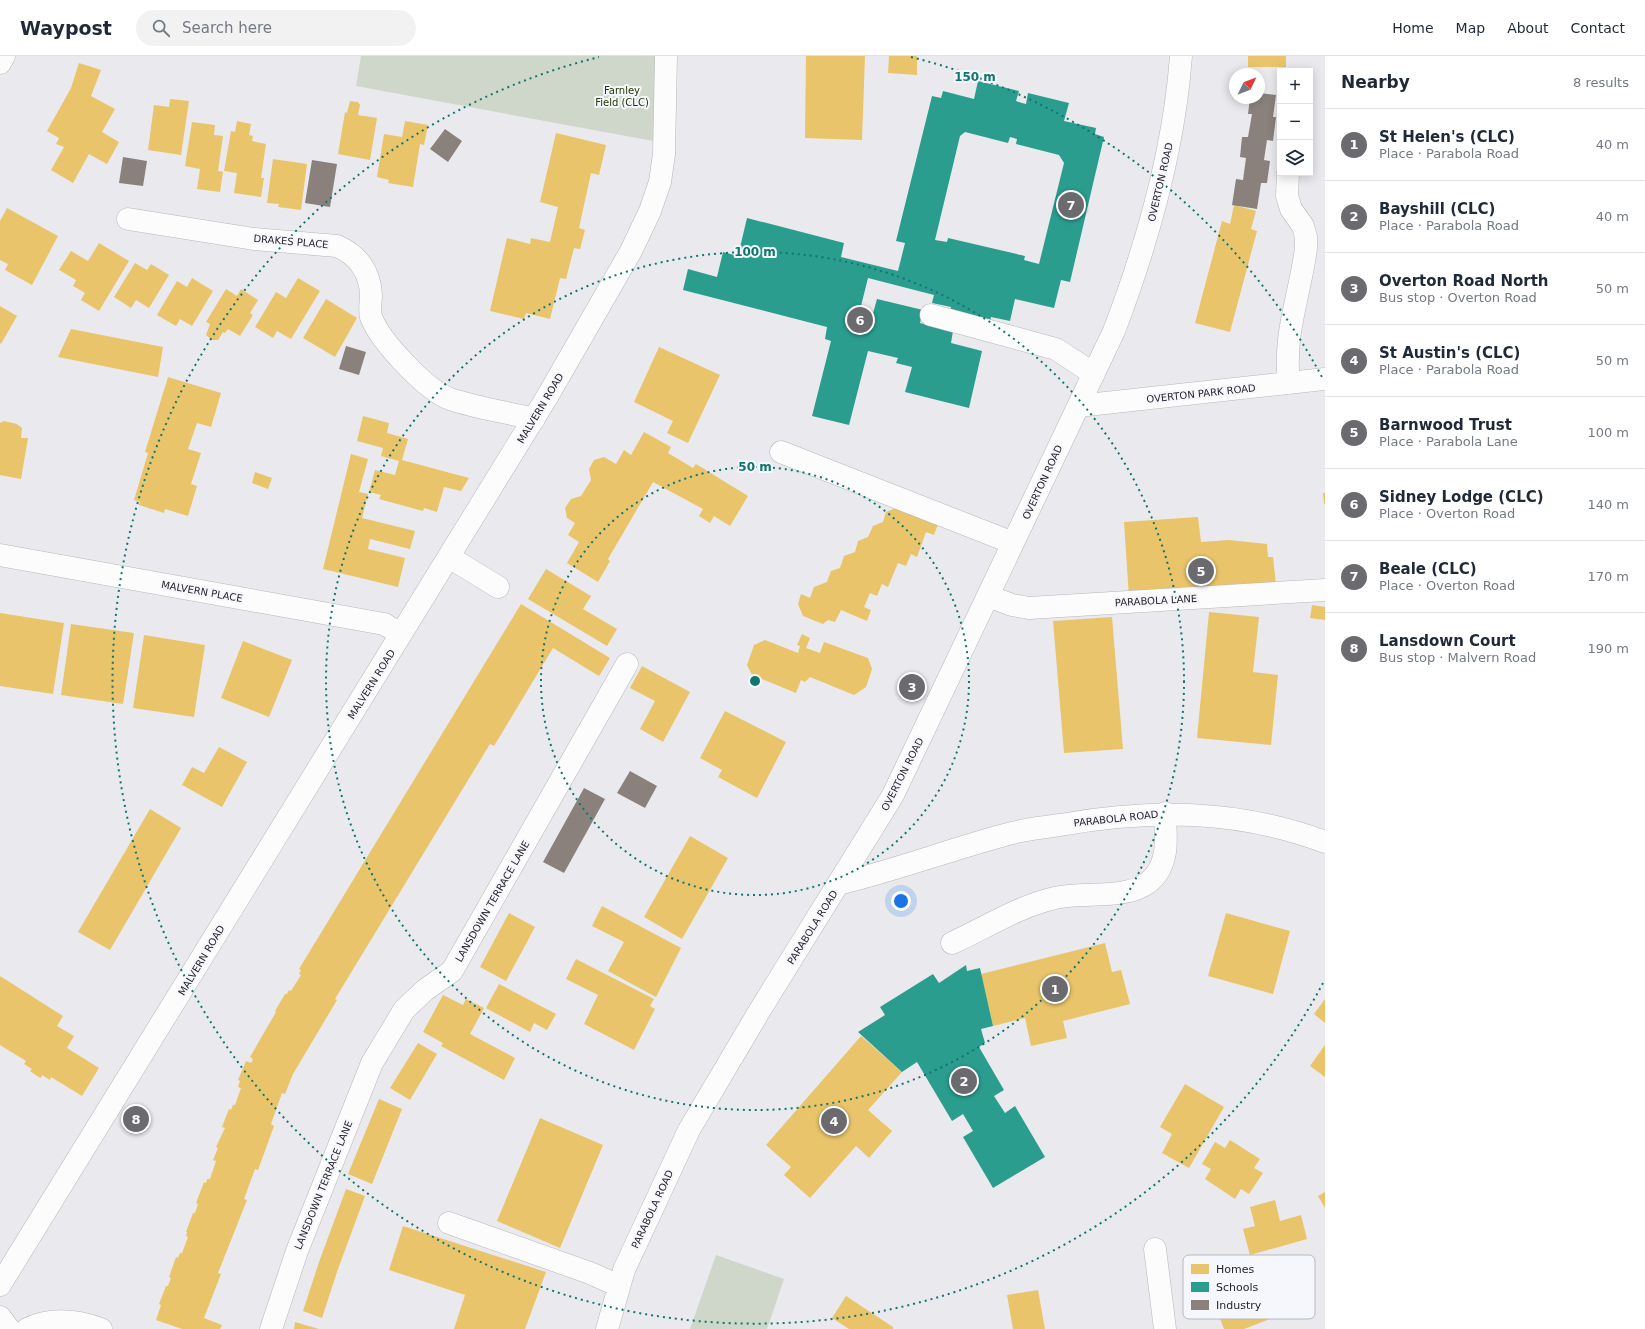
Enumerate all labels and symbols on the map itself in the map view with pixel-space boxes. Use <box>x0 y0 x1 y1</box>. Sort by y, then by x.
north arrow <box>1229 68 1265 104</box>
text: 150 m <box>954 70 996 84</box>
park label: Farnley Field (CLC) <box>595 85 649 108</box>
street label: OVERTON ROAD <box>1146 141 1175 223</box>
pin: 7 <box>1058 190 1084 220</box>
street label: DRAKES PLACE <box>253 233 329 250</box>
text: 100 m <box>734 245 776 259</box>
pin: 6 <box>847 305 873 335</box>
street label: MALVERN ROAD <box>515 371 566 445</box>
street label: OVERTON PARK ROAD <box>1146 382 1257 405</box>
street label: OVERTON ROAD <box>1020 443 1065 521</box>
text: 50 m <box>738 460 772 474</box>
pin: 5 <box>1188 556 1214 586</box>
street label: MALVERN PLACE <box>160 579 243 604</box>
street label: PARABOLA LANE <box>1115 593 1197 608</box>
street label: MALVERN ROAD <box>346 647 397 721</box>
pin: 3 <box>899 672 925 702</box>
centre of rings <box>748 674 762 688</box>
street label: OVERTON ROAD <box>879 735 926 813</box>
street label: PARABOLA ROAD <box>1073 809 1159 828</box>
street label: LANSDOWN TERRACE LANE <box>453 839 532 964</box>
street label: PARABOLA ROAD <box>785 888 840 966</box>
your location <box>891 891 911 911</box>
street label: MALVERN ROAD <box>176 923 227 997</box>
pin: 1 <box>1042 974 1068 1004</box>
pin: 2 <box>951 1066 977 1096</box>
pin: 8 <box>123 1104 149 1134</box>
pin: 4 <box>821 1106 847 1136</box>
street label: LANSDOWN TERRACE LANE <box>292 1119 354 1251</box>
street label: PARABOLA ROAD <box>629 1168 676 1250</box>
legend <box>1183 1255 1315 1319</box>
text: Homes <box>1216 1263 1254 1276</box>
text: Schools <box>1216 1281 1259 1294</box>
text: Industry <box>1216 1299 1262 1312</box>

